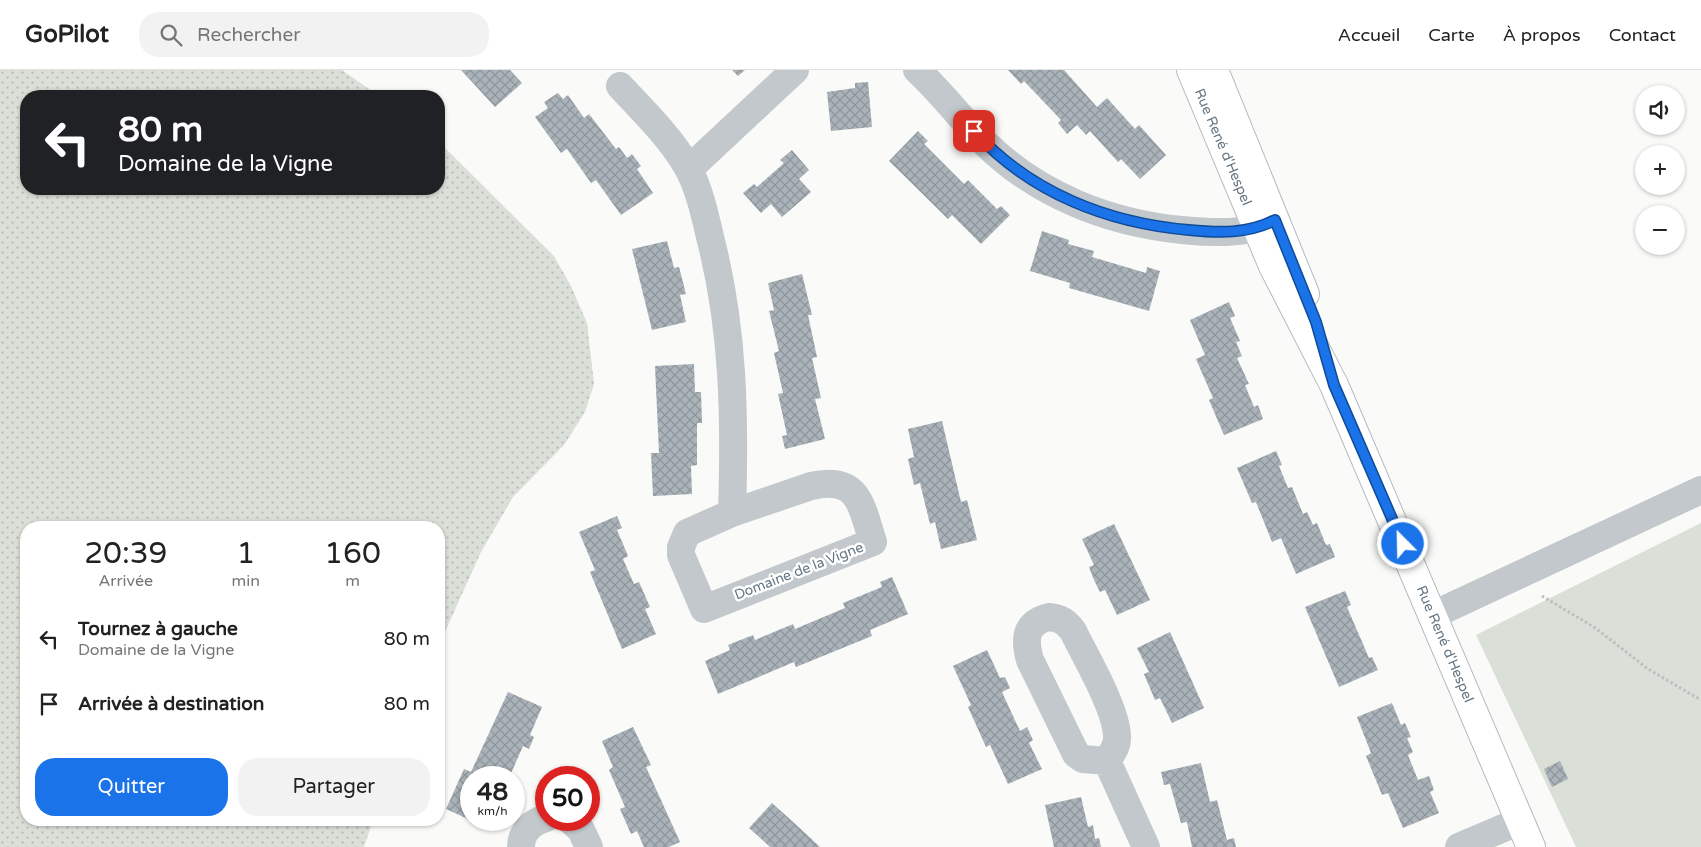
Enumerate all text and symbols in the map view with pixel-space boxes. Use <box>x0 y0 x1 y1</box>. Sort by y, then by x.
search box <box>139 12 489 57</box>
text: GoPilot <box>25 20 109 49</box>
icon: search <box>157 21 185 49</box>
text: Rechercher <box>197 24 300 46</box>
text: Accueil <box>1338 24 1400 46</box>
text: Carte <box>1428 24 1475 46</box>
text: À propos <box>1503 24 1581 46</box>
text: Contact <box>1609 24 1676 46</box>
map controls <box>1635 85 1685 255</box>
button: sound <box>1635 85 1685 135</box>
street label: Rue René d'Hespel <box>1191 86 1255 208</box>
text: 80 m <box>118 109 203 151</box>
icon: left <box>35 110 100 175</box>
pin <box>953 110 995 152</box>
icon: arrive <box>960 117 988 145</box>
button: + <box>1635 145 1685 195</box>
text: Domaine de la Vigne <box>118 151 333 177</box>
button: − <box>1635 205 1685 255</box>
position arrow <box>1376 517 1428 569</box>
text: 20:39 <box>84 535 167 572</box>
text: 1 <box>236 535 255 572</box>
text: 160 <box>324 535 381 572</box>
street label: Domaine de la Vigne <box>732 539 866 603</box>
text: Arrivée <box>99 571 153 591</box>
text: min <box>232 571 260 591</box>
text: m <box>345 571 360 591</box>
street label: Rue René d'Hespel <box>1413 583 1477 705</box>
text: Tournez à gauche <box>78 618 238 640</box>
icon: left <box>35 625 63 653</box>
text: 80 m <box>384 628 430 650</box>
text: Domaine de la Vigne <box>78 640 234 660</box>
icon: arrive <box>35 690 63 718</box>
text: Arrivée à destination <box>78 693 264 715</box>
text: 80 m <box>384 693 430 715</box>
button: Quitter <box>35 758 228 816</box>
button: Partager <box>238 758 430 816</box>
speed limit sign: 50 <box>535 766 600 831</box>
text: 48 <box>477 777 508 807</box>
text: km/h <box>477 804 508 818</box>

